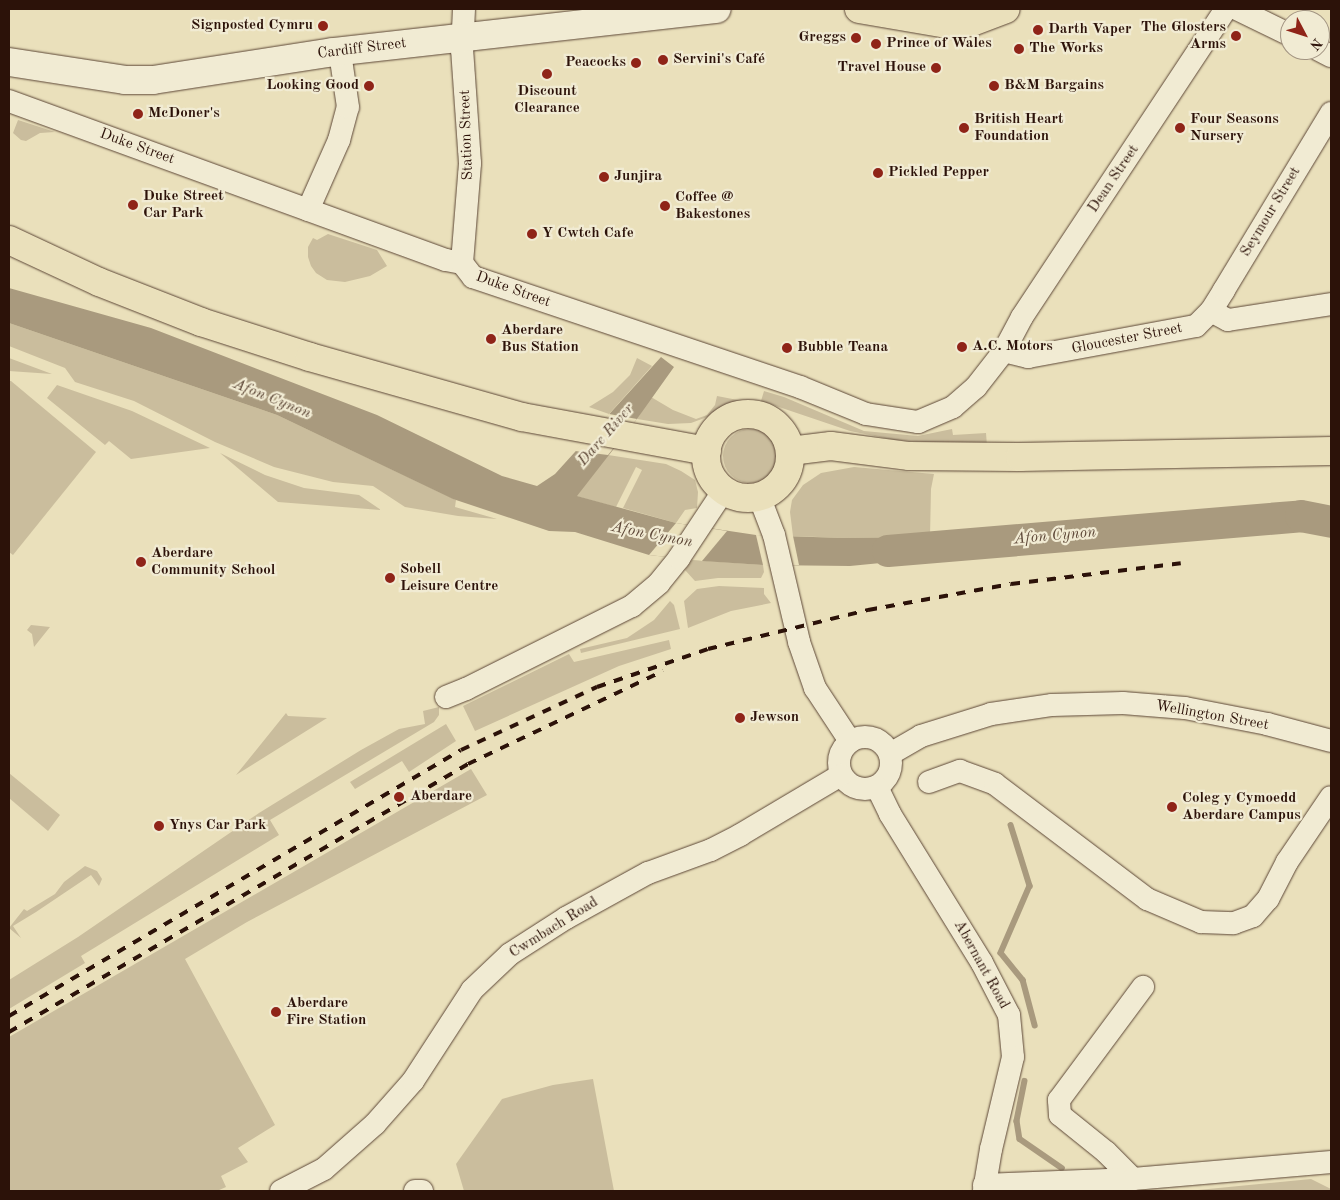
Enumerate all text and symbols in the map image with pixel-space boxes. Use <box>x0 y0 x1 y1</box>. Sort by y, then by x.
north arrow <box>1280 10 1330 60</box>
place label: Signposted Cymru <box>191 17 313 35</box>
place label: The Glosters Arms <box>1141 18 1226 53</box>
marker: Signposted Cymru <box>317 20 329 32</box>
place label: Darth Vaper <box>1048 21 1131 39</box>
marker: Darth Vaper <box>1032 24 1044 36</box>
place label: Greggs <box>799 29 846 47</box>
marker: The Glosters Arms <box>1230 30 1242 42</box>
marker: Greggs <box>850 32 862 44</box>
street label: Cardiff Street <box>317 35 407 63</box>
place label: Prince of Wales <box>886 35 992 53</box>
text: N <box>1307 35 1325 53</box>
marker: Prince of Wales <box>870 38 882 50</box>
place label: The Works <box>1029 40 1103 58</box>
marker: The Works <box>1013 43 1025 55</box>
place label: Servini's Café <box>673 51 765 69</box>
place label: Peacocks <box>565 54 626 72</box>
marker: Servini's Café <box>657 54 669 66</box>
marker: Peacocks <box>630 57 642 69</box>
place label: Travel House <box>837 59 926 77</box>
marker: Travel House <box>930 62 942 74</box>
marker: Discount Clearance <box>541 68 553 80</box>
place label: Looking Good <box>266 77 359 95</box>
place label: B&M Bargains <box>1004 77 1104 95</box>
marker: Looking Good <box>363 80 375 92</box>
marker: B&M Bargains <box>988 80 1000 92</box>
place label: Discount Clearance <box>514 82 580 117</box>
street label: Station Street <box>456 89 478 181</box>
place label: McDoner's <box>148 105 220 123</box>
marker: McDoner's <box>132 108 144 120</box>
place label: British Heart Foundation <box>974 110 1064 145</box>
place label: Four Seasons Nursery <box>1190 110 1279 145</box>
marker: British Heart Foundation <box>958 122 970 134</box>
marker: Four Seasons Nursery <box>1174 122 1186 134</box>
street label: Duke Street <box>97 125 177 169</box>
street label: Dean Street <box>1085 142 1143 216</box>
place label: Pickled Pepper <box>888 164 989 182</box>
street label: Seymour Street <box>1237 164 1305 260</box>
marker: Pickled Pepper <box>872 167 884 179</box>
place label: Junjira <box>614 168 662 186</box>
marker: Junjira <box>598 171 610 183</box>
place label: Duke Street Car Park <box>143 187 224 222</box>
place label: Coffee @ Bakestones <box>675 188 750 223</box>
marker: Duke Street Car Park <box>127 199 139 211</box>
marker: Coffee @ Bakestones <box>659 200 671 212</box>
place label: Y Cwtch Cafe <box>542 225 634 243</box>
marker: Y Cwtch Cafe <box>526 228 538 240</box>
street label: Duke Street <box>473 268 553 312</box>
street label: Gloucester Street <box>1070 319 1184 359</box>
place label: Aberdare Bus Station <box>501 321 579 356</box>
marker: Aberdare Bus Station <box>485 333 497 345</box>
place label: A.C. Motors <box>972 338 1053 356</box>
place label: Bubble Teana <box>797 339 888 357</box>
marker: A.C. Motors <box>956 341 968 353</box>
marker: Bubble Teana <box>781 342 793 354</box>
water label: Afon Cynon <box>230 375 314 423</box>
water label: Dare River <box>574 400 638 470</box>
water label: Afon Cynon <box>610 518 694 552</box>
water label: Afon Cynon <box>1013 523 1097 549</box>
place label: Aberdare Community School <box>151 544 275 579</box>
marker: Aberdare Community School <box>135 556 147 568</box>
place label: Sobell Leisure Centre <box>400 560 498 595</box>
marker: Sobell Leisure Centre <box>384 572 396 584</box>
street label: Wellington Street <box>1154 697 1270 735</box>
place label: Jewson <box>750 709 799 727</box>
marker: Jewson <box>734 712 746 724</box>
place label: Aberdare <box>410 788 472 806</box>
place label: Coleg y Cymoedd Aberdare Campus <box>1182 789 1301 824</box>
marker: Aberdare <box>392 790 406 804</box>
marker: Coleg y Cymoedd Aberdare Campus <box>1166 801 1178 813</box>
place label: Ynys Car Park <box>169 817 266 835</box>
marker: Ynys Car Park <box>153 820 165 832</box>
street label: Cwmbach Road <box>506 894 602 962</box>
street label: Abernant Road <box>949 917 1013 1013</box>
place label: Aberdare Fire Station <box>286 994 366 1029</box>
marker: Aberdare Fire Station <box>270 1006 282 1018</box>

